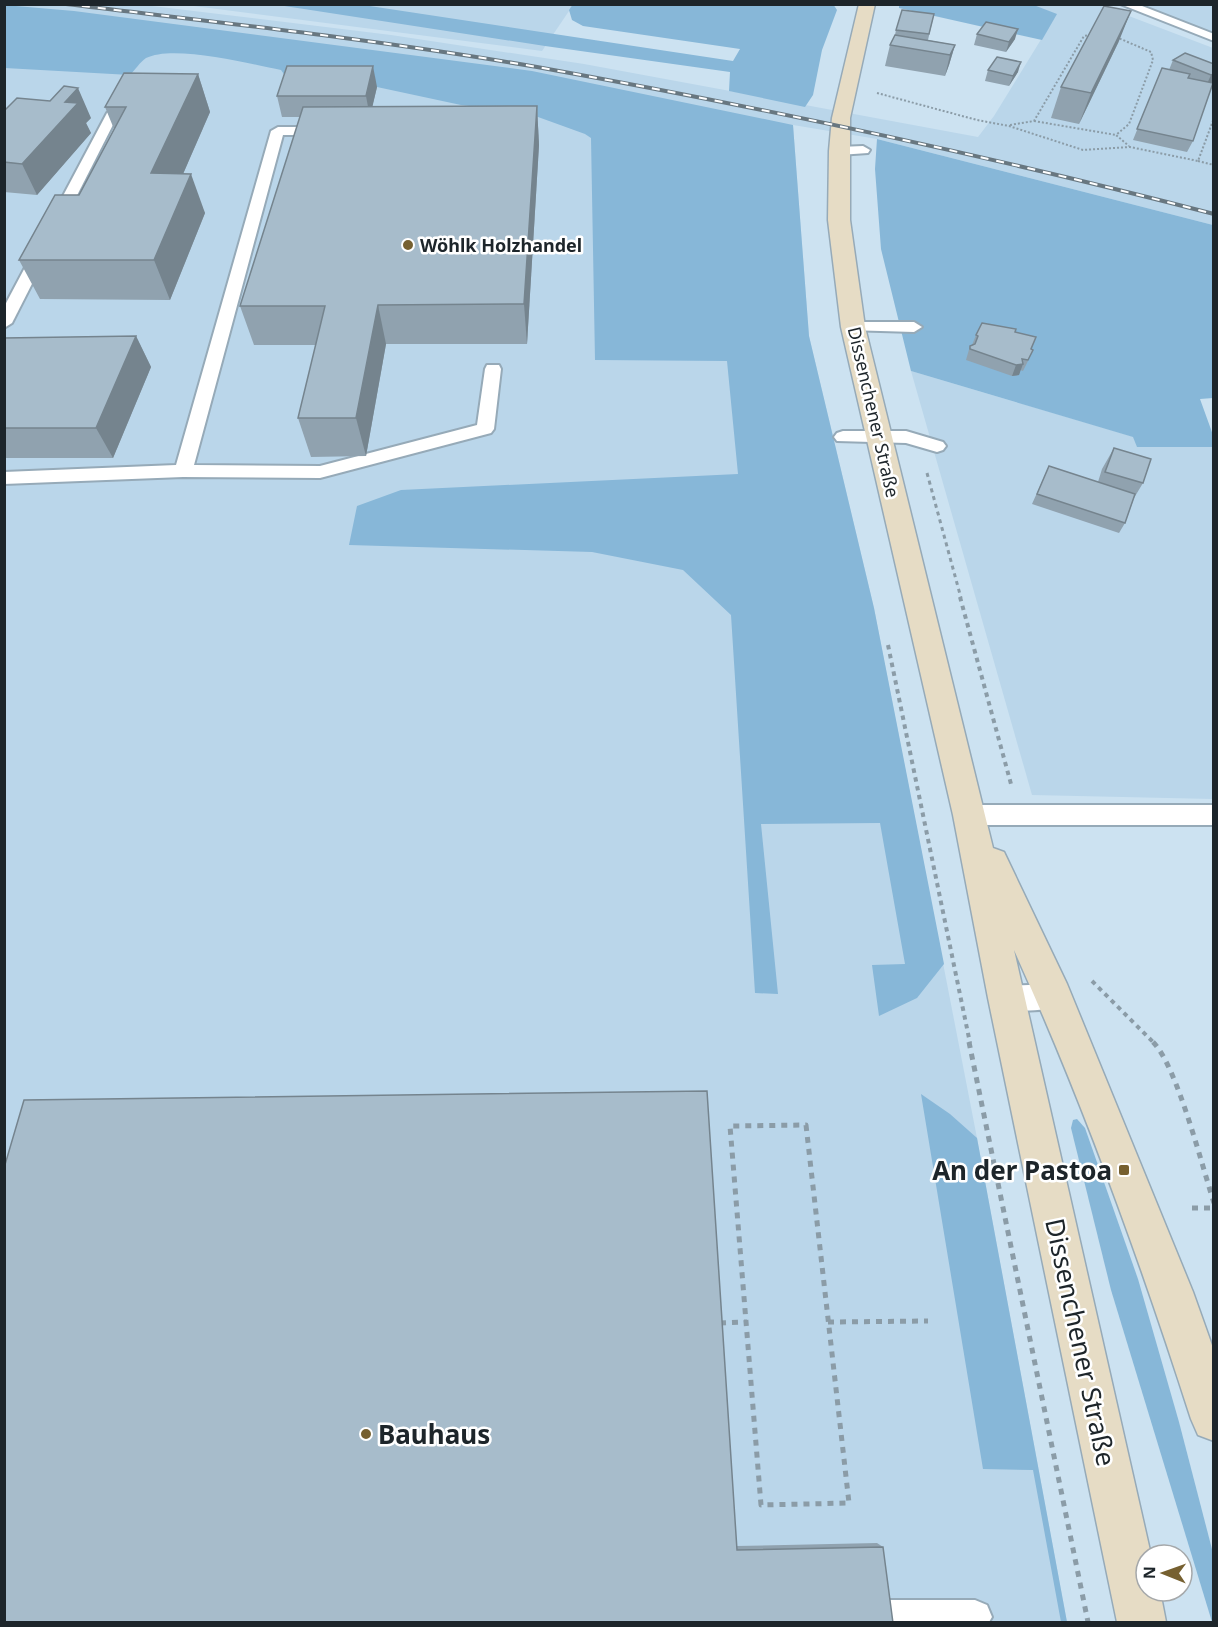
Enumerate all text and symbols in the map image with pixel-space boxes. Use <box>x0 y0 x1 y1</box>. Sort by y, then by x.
place label: Wöhlk Holzhandel <box>420 233 582 257</box>
marker: Wöhlk Holzhandel <box>401 238 415 252</box>
street label: Dissenchener Straße <box>843 324 905 500</box>
place label: An der Pastoa <box>932 1152 1112 1188</box>
marker: An der Pastoa <box>1117 1163 1131 1177</box>
street label: Dissenchener Straße <box>1037 1215 1125 1469</box>
place label: Bauhaus <box>378 1416 490 1452</box>
marker: Bauhaus <box>359 1427 373 1441</box>
north arrow <box>1134 1543 1194 1603</box>
text: N <box>1138 1566 1160 1579</box>

